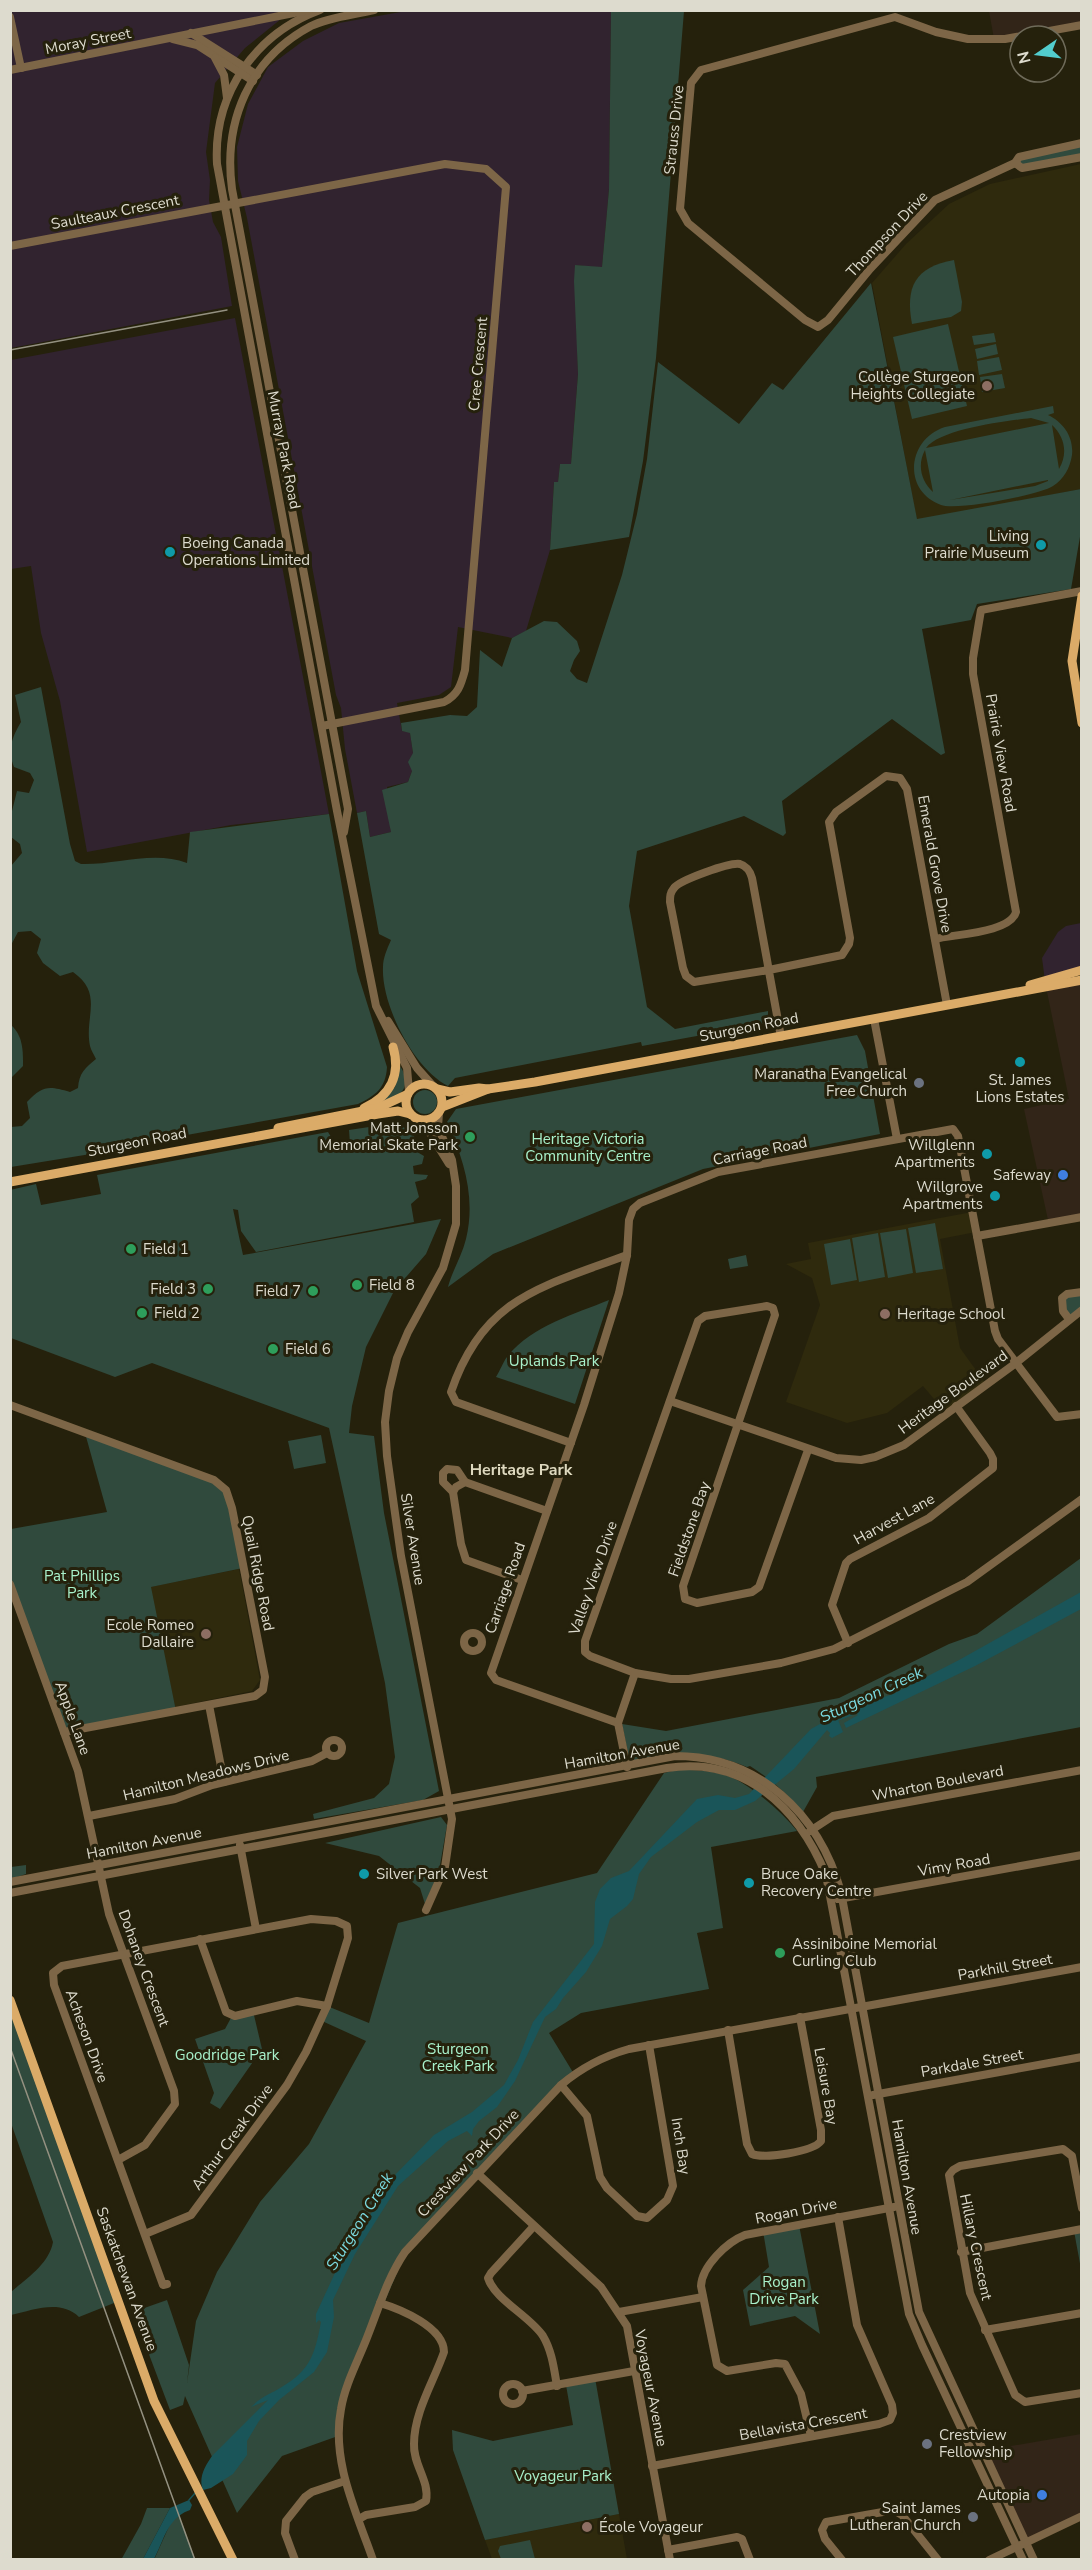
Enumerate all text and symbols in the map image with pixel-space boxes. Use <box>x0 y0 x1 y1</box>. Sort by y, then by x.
street label: Moray Street <box>43 23 133 59</box>
north arrow <box>1008 24 1068 84</box>
text: N <box>1012 49 1037 66</box>
street label: Strauss Drive <box>659 84 689 176</box>
street label: Thompson Drive <box>842 187 932 281</box>
street label: Saulteaux Crescent <box>49 190 182 234</box>
street label: Cree Crescent <box>464 315 492 412</box>
place label: Collège Sturgeon Heights Collegiate <box>850 367 975 404</box>
marker: Collège Sturgeon Heights Collegiate <box>980 379 994 393</box>
street label: Murray Park Road <box>263 389 305 511</box>
place label: Living Prairie Museum <box>925 526 1029 563</box>
place label: Boeing Canada Operations Limited <box>182 533 310 570</box>
marker: Living Prairie Museum <box>1034 538 1048 552</box>
marker: Boeing Canada Operations Limited <box>163 545 177 559</box>
street label: Prairie View Road <box>981 692 1021 814</box>
street label: Emerald Grove Drive <box>913 794 957 934</box>
street label: Sturgeon Road <box>698 1008 800 1046</box>
marker: St. James Lions Estates <box>1013 1055 1027 1069</box>
place label: Maranatha Evangelical Free Church <box>754 1064 908 1101</box>
place label: St. James Lions Estates <box>976 1070 1064 1107</box>
marker: Maranatha Evangelical Free Church <box>912 1076 926 1090</box>
place label: Matt Jonsson Memorial Skate Park <box>319 1118 458 1155</box>
street label: Sturgeon Road <box>86 1123 188 1161</box>
park label: Heritage Victoria Community Centre <box>525 1129 651 1166</box>
marker: Matt Jonsson Memorial Skate Park <box>463 1130 477 1144</box>
street label: Carriage Road <box>711 1132 809 1170</box>
place label: Willglenn Apartments <box>895 1135 975 1172</box>
marker: Willglenn Apartments <box>980 1147 994 1161</box>
place label: Safeway <box>993 1165 1051 1185</box>
marker: Safeway <box>1056 1168 1070 1182</box>
place label: Willgrove Apartments <box>903 1177 983 1214</box>
marker: Willgrove Apartments <box>988 1189 1002 1203</box>
place label: Field 1 <box>143 1239 189 1259</box>
marker: Field 1 <box>124 1242 138 1256</box>
place label: Field 8 <box>369 1275 415 1295</box>
marker: Field 8 <box>350 1278 364 1292</box>
place label: Field 3 <box>150 1279 196 1299</box>
place label: Field 7 <box>255 1281 301 1301</box>
marker: Field 3 <box>201 1282 215 1296</box>
marker: Field 7 <box>306 1284 320 1298</box>
place label: Field 2 <box>154 1303 200 1323</box>
place label: Heritage School <box>897 1304 1005 1324</box>
marker: Field 2 <box>135 1306 149 1320</box>
marker: Heritage School <box>878 1307 892 1321</box>
place label: Field 6 <box>285 1339 331 1359</box>
marker: Field 6 <box>266 1342 280 1356</box>
street label: Heritage Boulevard <box>894 1345 1012 1439</box>
park label: Uplands Park <box>509 1351 600 1371</box>
district label: Heritage Park <box>470 1459 573 1481</box>
street label: Fieldstone Bay <box>663 1478 715 1579</box>
street label: Harvest Lane <box>850 1489 938 1549</box>
street label: Silver Avenue <box>396 1492 430 1586</box>
street label: Quail Ridge Road <box>237 1513 279 1633</box>
street label: Valley View Drive <box>564 1518 622 1639</box>
street label: Carriage Road <box>480 1540 530 1636</box>
park label: Pat Phillips Park <box>44 1566 120 1603</box>
place label: Ecole Romeo Dallaire <box>107 1615 194 1652</box>
marker: Ecole Romeo Dallaire <box>199 1627 213 1641</box>
water label: Sturgeon Creek <box>816 1661 927 1728</box>
street label: Apple Lane <box>50 1678 96 1758</box>
street label: Hamilton Avenue <box>563 1734 681 1774</box>
street label: Hamilton Meadows Drive <box>121 1745 291 1805</box>
street label: Wharton Boulevard <box>871 1760 1005 1806</box>
street label: Hamilton Avenue <box>85 1822 203 1864</box>
street label: Vimy Road <box>915 1849 992 1881</box>
place label: Silver Park West <box>376 1864 488 1884</box>
place label: Bruce Oake Recovery Centre <box>761 1864 871 1901</box>
marker: Silver Park West <box>357 1867 371 1881</box>
marker: Bruce Oake Recovery Centre <box>742 1876 756 1890</box>
street label: Dohaney Crescent <box>114 1907 175 2030</box>
place label: Assiniboine Memorial Curling Club <box>792 1934 937 1971</box>
marker: Assiniboine Memorial Curling Club <box>773 1946 787 1960</box>
street label: Parkhill Street <box>956 1949 1055 1985</box>
street label: Acheson Drive <box>61 1987 113 2085</box>
park label: Sturgeon Creek Park <box>422 2039 495 2076</box>
street label: Parkdale Street <box>919 2044 1025 2082</box>
park label: Goodridge Park <box>175 2045 280 2065</box>
street label: Leisure Bay <box>809 2046 843 2126</box>
street label: Arthur Creak Drive <box>187 2080 277 2194</box>
street label: Crestview Park Drive <box>413 2105 523 2221</box>
street label: Inch Bay <box>667 2116 695 2176</box>
street label: Hamilton Avenue <box>887 2118 927 2236</box>
water label: Sturgeon Creek <box>321 2168 399 2275</box>
street label: Hillary Crescent <box>955 2192 997 2303</box>
street label: Rogan Drive <box>753 2193 839 2229</box>
street label: Saskatchewan Avenue <box>92 2204 162 2354</box>
park label: Rogan Drive Park <box>749 2272 819 2309</box>
street label: Voyageur Avenue <box>630 2327 672 2448</box>
street label: Bellavista Crescent <box>738 2403 869 2445</box>
place label: Crestview Fellowship <box>939 2425 1013 2462</box>
marker: Crestview Fellowship <box>920 2437 934 2451</box>
park label: Voyageur Park <box>513 2466 612 2486</box>
place label: Autopia <box>977 2485 1030 2505</box>
marker: Autopia <box>1035 2488 1049 2502</box>
place label: Saint James Lutheran Church <box>849 2498 961 2535</box>
marker: Saint James Lutheran Church <box>966 2510 980 2524</box>
place label: École Voyageur <box>599 2517 703 2537</box>
marker: École Voyageur <box>580 2520 594 2534</box>

